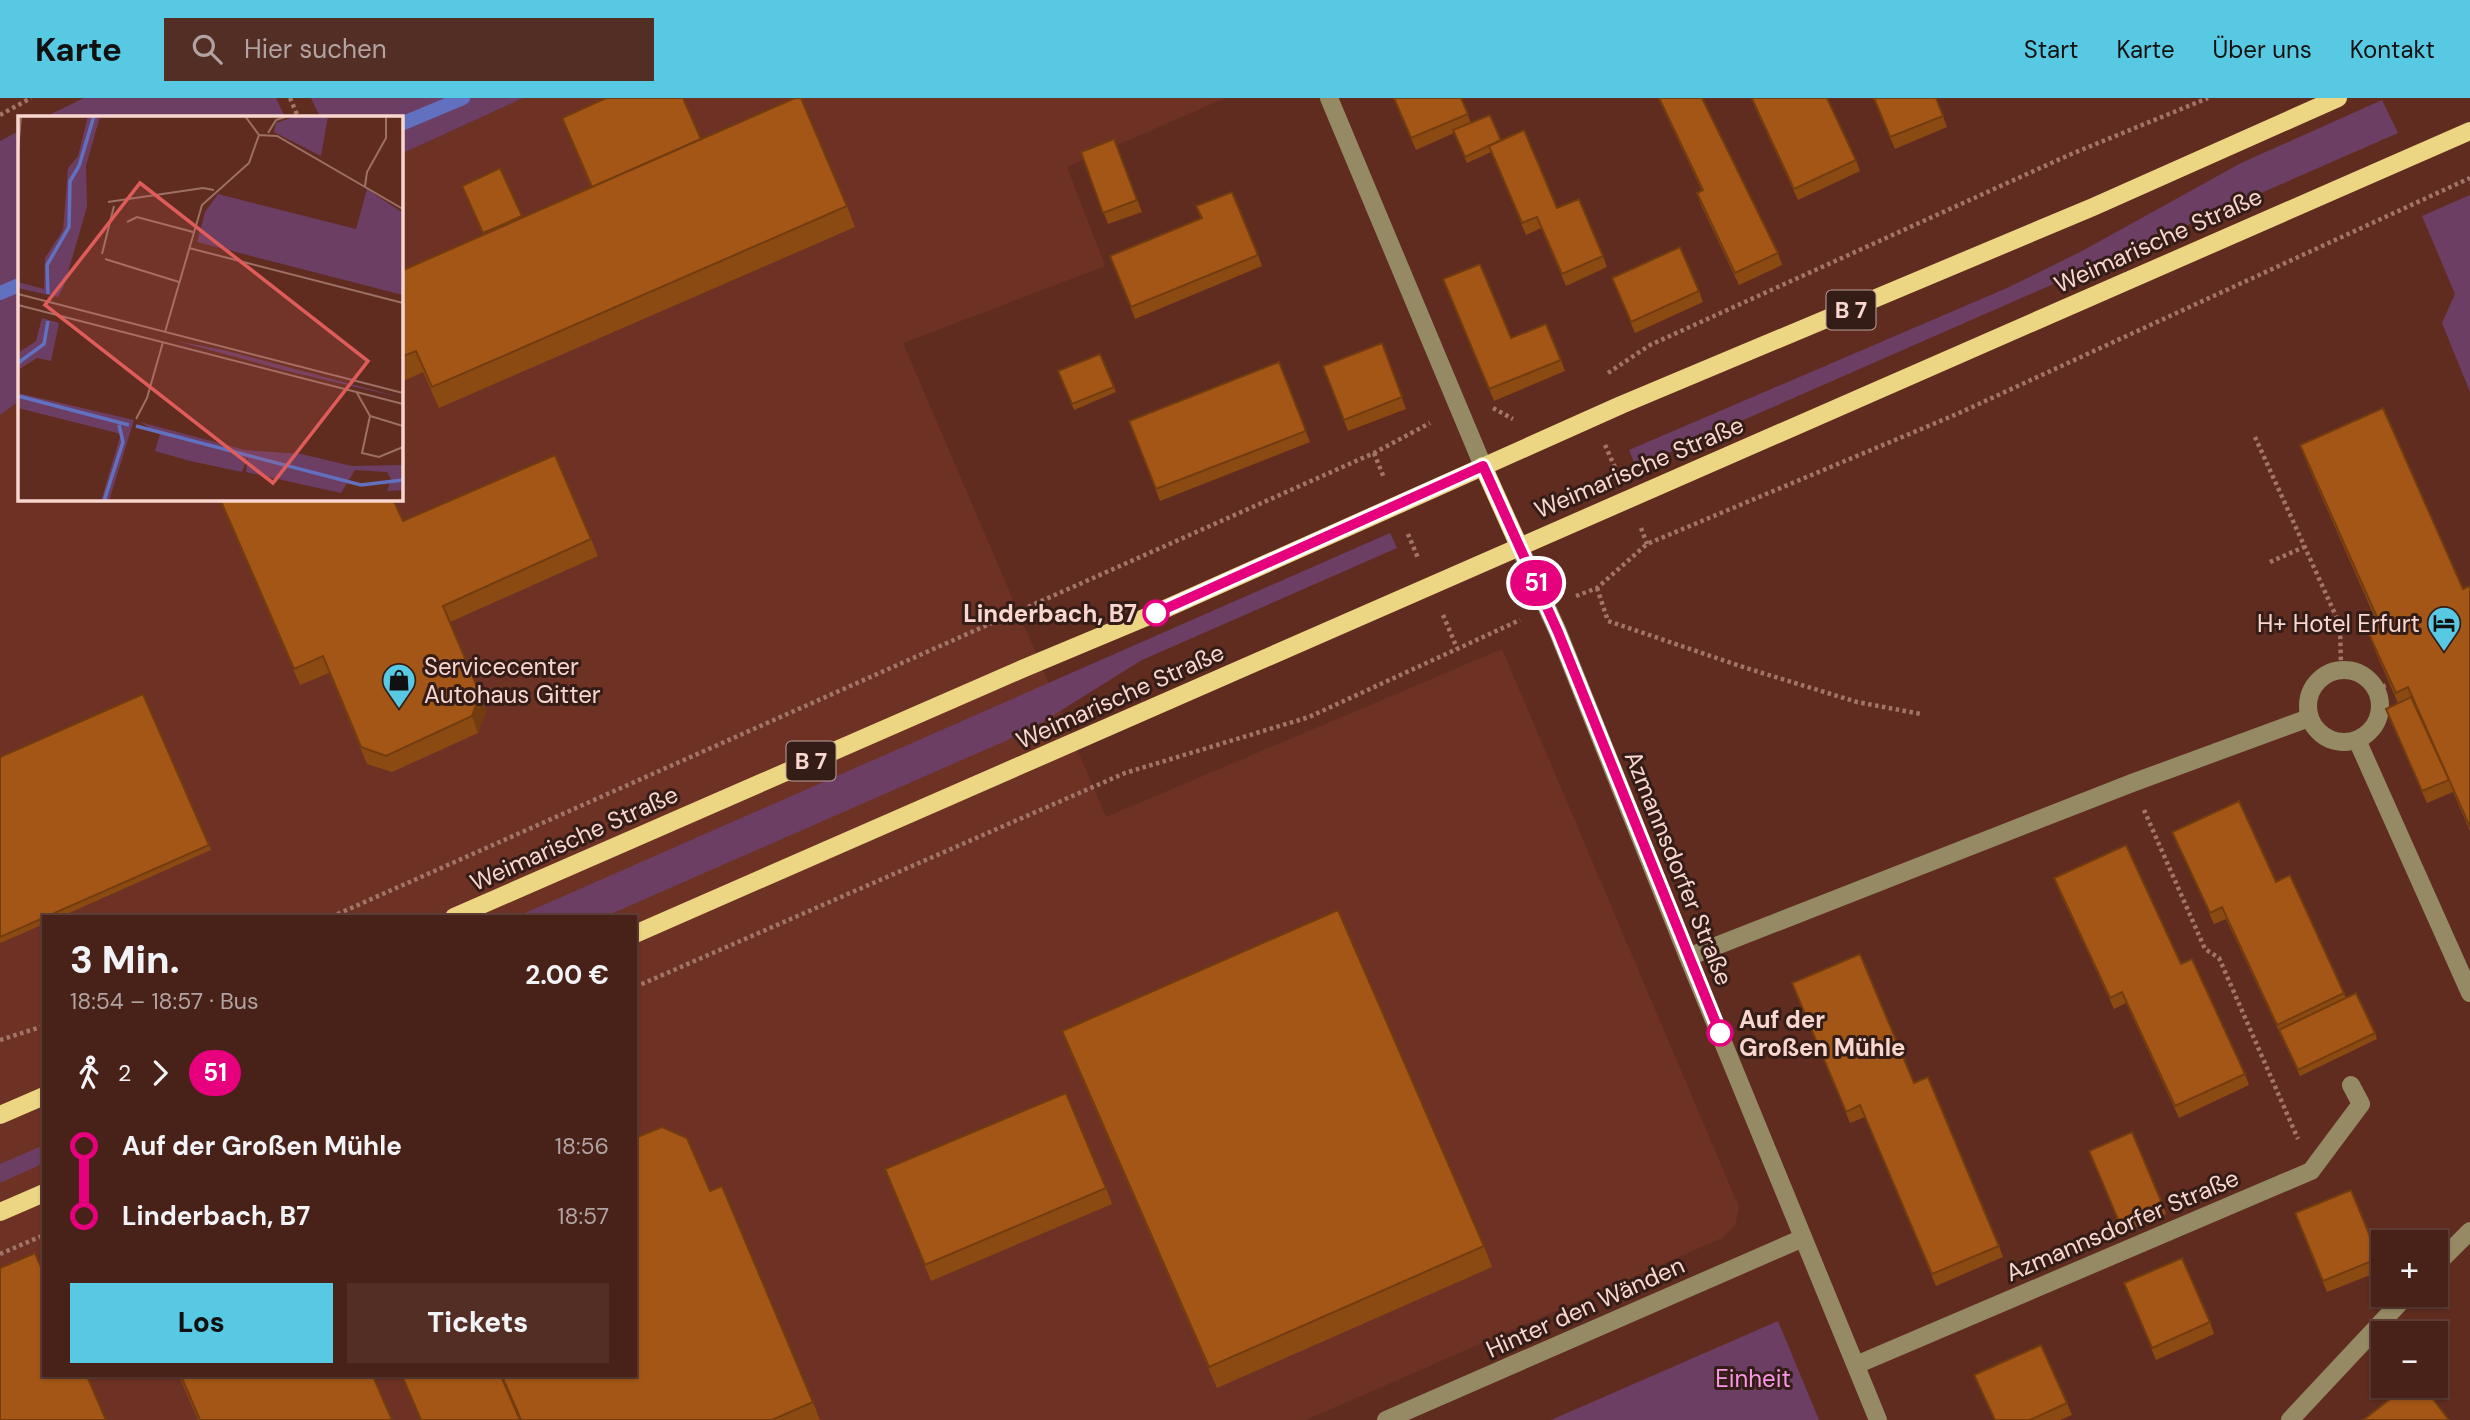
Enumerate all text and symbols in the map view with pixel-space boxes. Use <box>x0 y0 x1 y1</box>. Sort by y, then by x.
search box <box>164 18 654 81</box>
text: Karte <box>35 28 122 71</box>
icon: search <box>188 30 226 68</box>
text: Hier suchen <box>244 32 387 66</box>
text: Start <box>2024 34 2078 65</box>
text: Karte <box>2116 34 2175 65</box>
text: Über uns <box>2213 34 2312 65</box>
text: Kontakt <box>2350 34 2435 65</box>
inset map <box>18 116 402 500</box>
street label: Weimarische Straße <box>2049 180 2267 300</box>
road number: B 7 <box>1826 290 1876 330</box>
street label: Weimarische Straße <box>1530 409 1748 525</box>
line badge: 51 <box>1504 560 1568 606</box>
text: 51 <box>1524 567 1548 598</box>
place label: Linderbach, B7 <box>963 598 1137 629</box>
marker: Linderbach, B7 <box>1143 600 1169 626</box>
hotel icon: H+ Hotel Erfurt <box>2425 604 2463 653</box>
place label: H+ Hotel Erfurt <box>2257 608 2420 639</box>
street label: Weimarische Straße <box>1011 636 1229 756</box>
place label: Servicecenter Autohaus Gitter <box>424 651 601 710</box>
shop icon: Servicecenter Autohaus Gitter <box>380 661 418 710</box>
road number: B 7 <box>786 741 836 780</box>
street label: Azmannsdorfer Straße <box>1618 746 1740 990</box>
street label: Weimarische Straße <box>465 778 683 898</box>
text: 3 Min. <box>70 935 180 985</box>
text: 2.00 € <box>525 958 609 992</box>
text: 18:54 – 18:57 · Bus <box>70 986 259 1016</box>
place label: Auf der Großen Mühle <box>1739 1004 1906 1063</box>
marker: Auf der Großen Mühle <box>1707 1020 1733 1046</box>
icon: walk <box>70 1054 108 1092</box>
icon: forward <box>141 1054 179 1092</box>
text: 51 <box>203 1057 227 1088</box>
text: 2 <box>118 1058 131 1088</box>
text: Auf der Großen Mühle <box>122 1129 402 1163</box>
text: 18:56 <box>555 1131 609 1161</box>
street label: Azmannsdorfer Straße <box>2001 1162 2243 1288</box>
text: Linderbach, B7 <box>122 1199 310 1233</box>
text: 18:57 <box>557 1201 609 1231</box>
map controls <box>2371 1230 2448 1398</box>
button: + <box>2371 1230 2448 1307</box>
street label: Hinter den Wänden <box>1481 1249 1689 1365</box>
button: Los <box>70 1283 333 1363</box>
button: Tickets <box>347 1283 609 1363</box>
button: − <box>2371 1321 2448 1398</box>
park label: Einheit <box>1715 1363 1791 1394</box>

